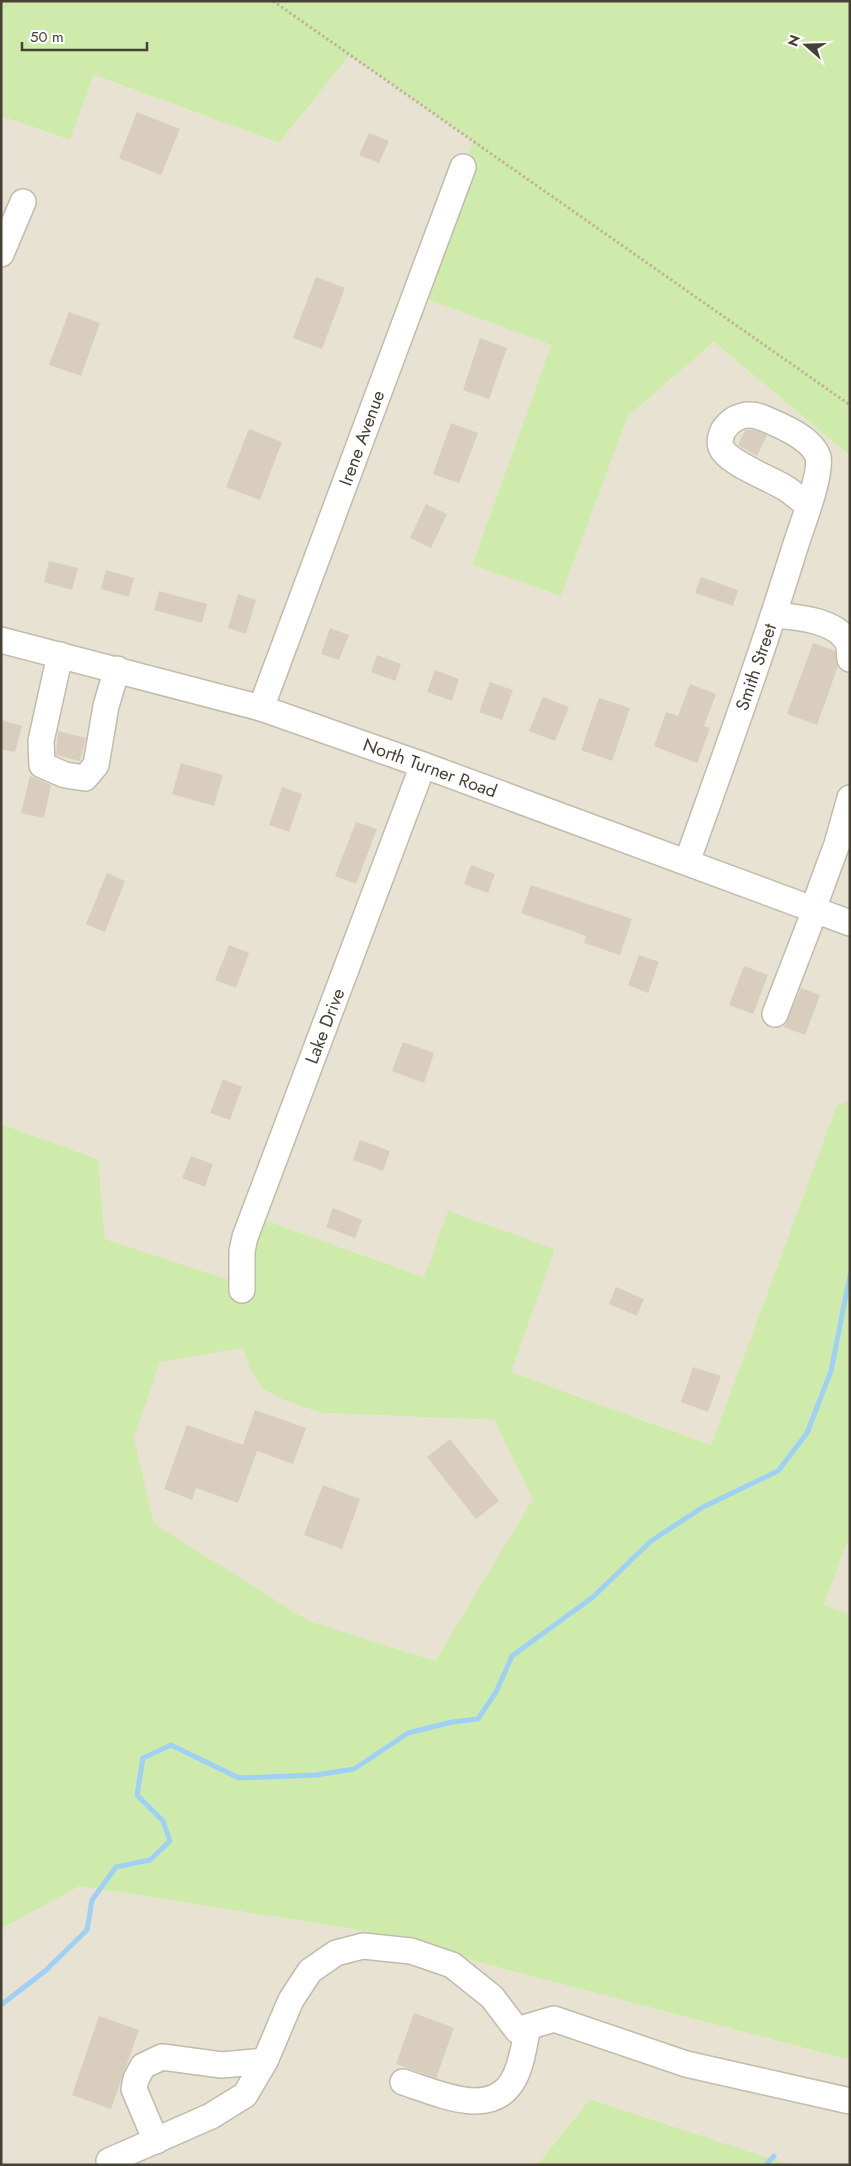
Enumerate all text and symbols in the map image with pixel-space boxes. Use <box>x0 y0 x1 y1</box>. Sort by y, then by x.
scale bar <box>22 20 148 52</box>
north arrow <box>781 20 831 70</box>
text: 50 m <box>30 26 64 48</box>
text: N <box>782 32 805 49</box>
street label: Irene Avenue <box>333 387 391 489</box>
street label: Smith Street <box>729 619 783 714</box>
street label: North Turner Road <box>359 732 501 804</box>
street label: Lake Drive <box>299 984 351 1068</box>

